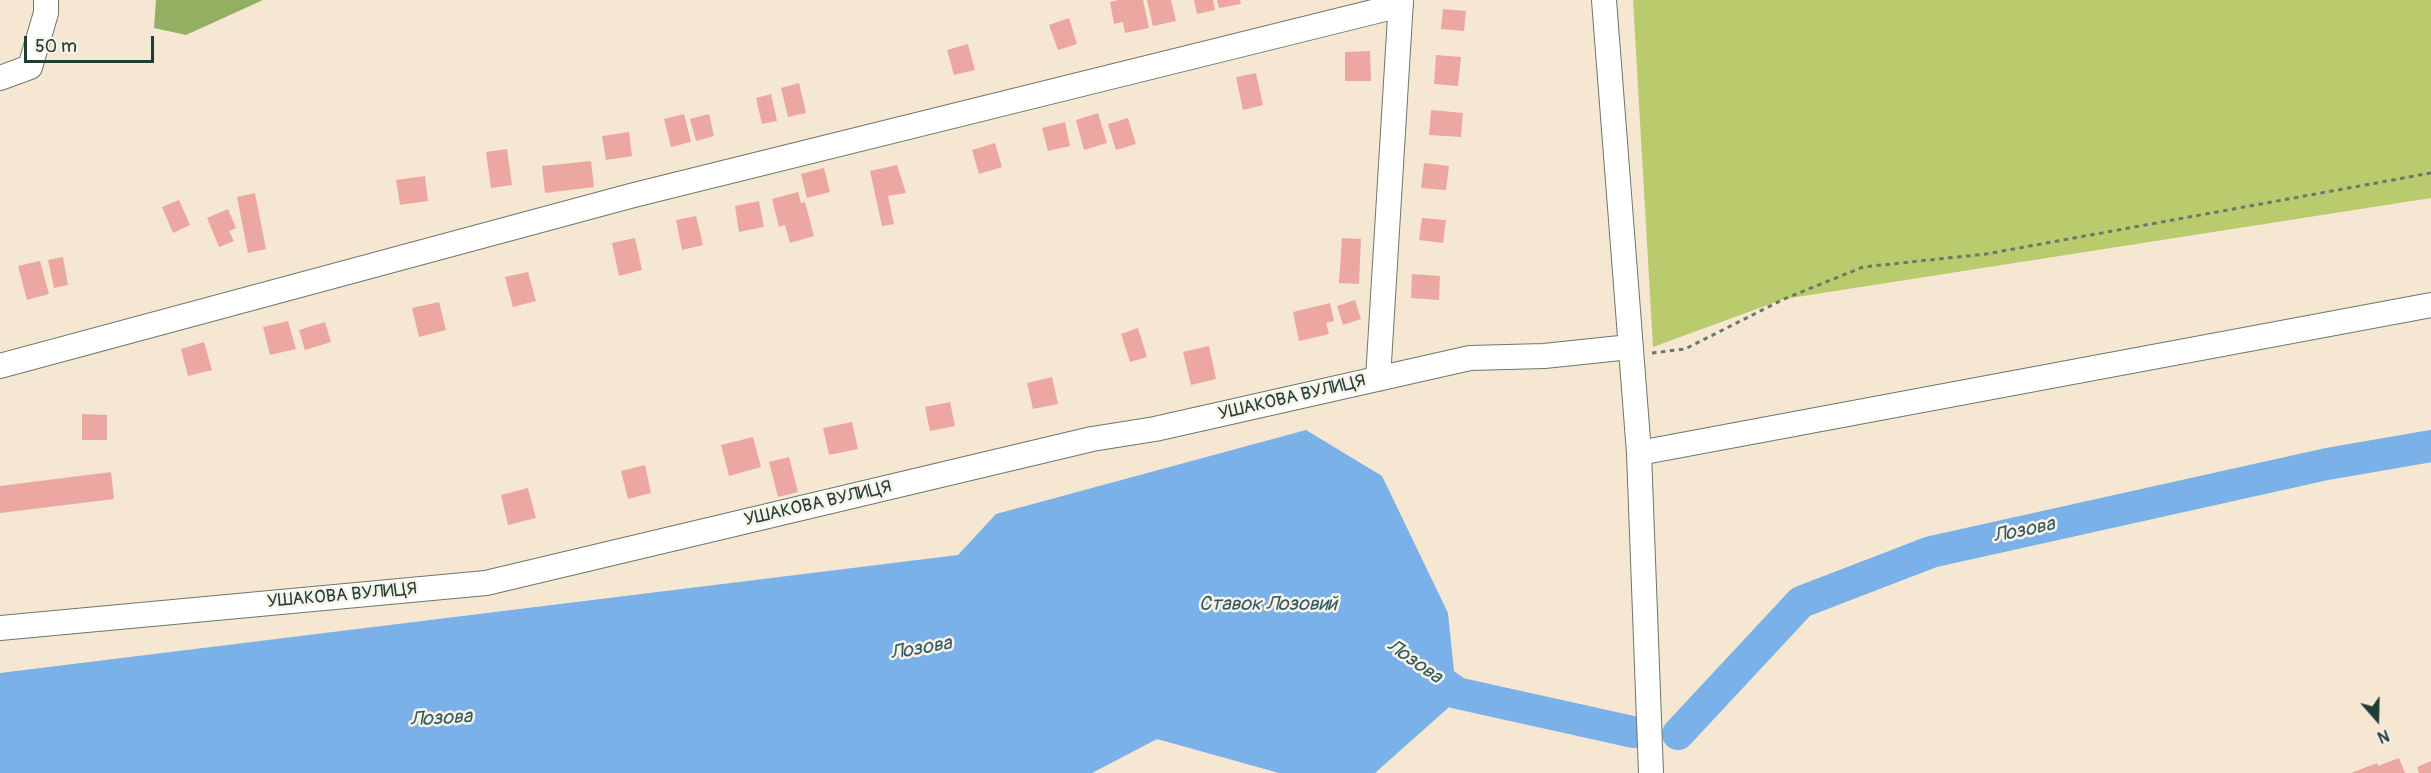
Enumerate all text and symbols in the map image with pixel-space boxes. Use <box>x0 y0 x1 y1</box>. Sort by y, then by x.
scale bar <box>27 24 158 62</box>
text: 50 m <box>35 35 77 58</box>
street label: УШАКОВА ВУЛИЦЯ <box>1216 371 1368 425</box>
street label: УШАКОВА ВУЛИЦЯ <box>742 477 894 531</box>
water label: Лозова <box>1991 513 2057 549</box>
street label: УШАКОВА ВУЛИЦЯ <box>266 579 418 613</box>
water label: Ставок Лозовий <box>1199 593 1337 617</box>
water label: Лозова <box>888 632 954 666</box>
water label: Лозова <box>1382 634 1446 690</box>
north arrow <box>2347 689 2407 749</box>
water label: Лозова <box>409 705 473 733</box>
text: N <box>2375 725 2392 747</box>

